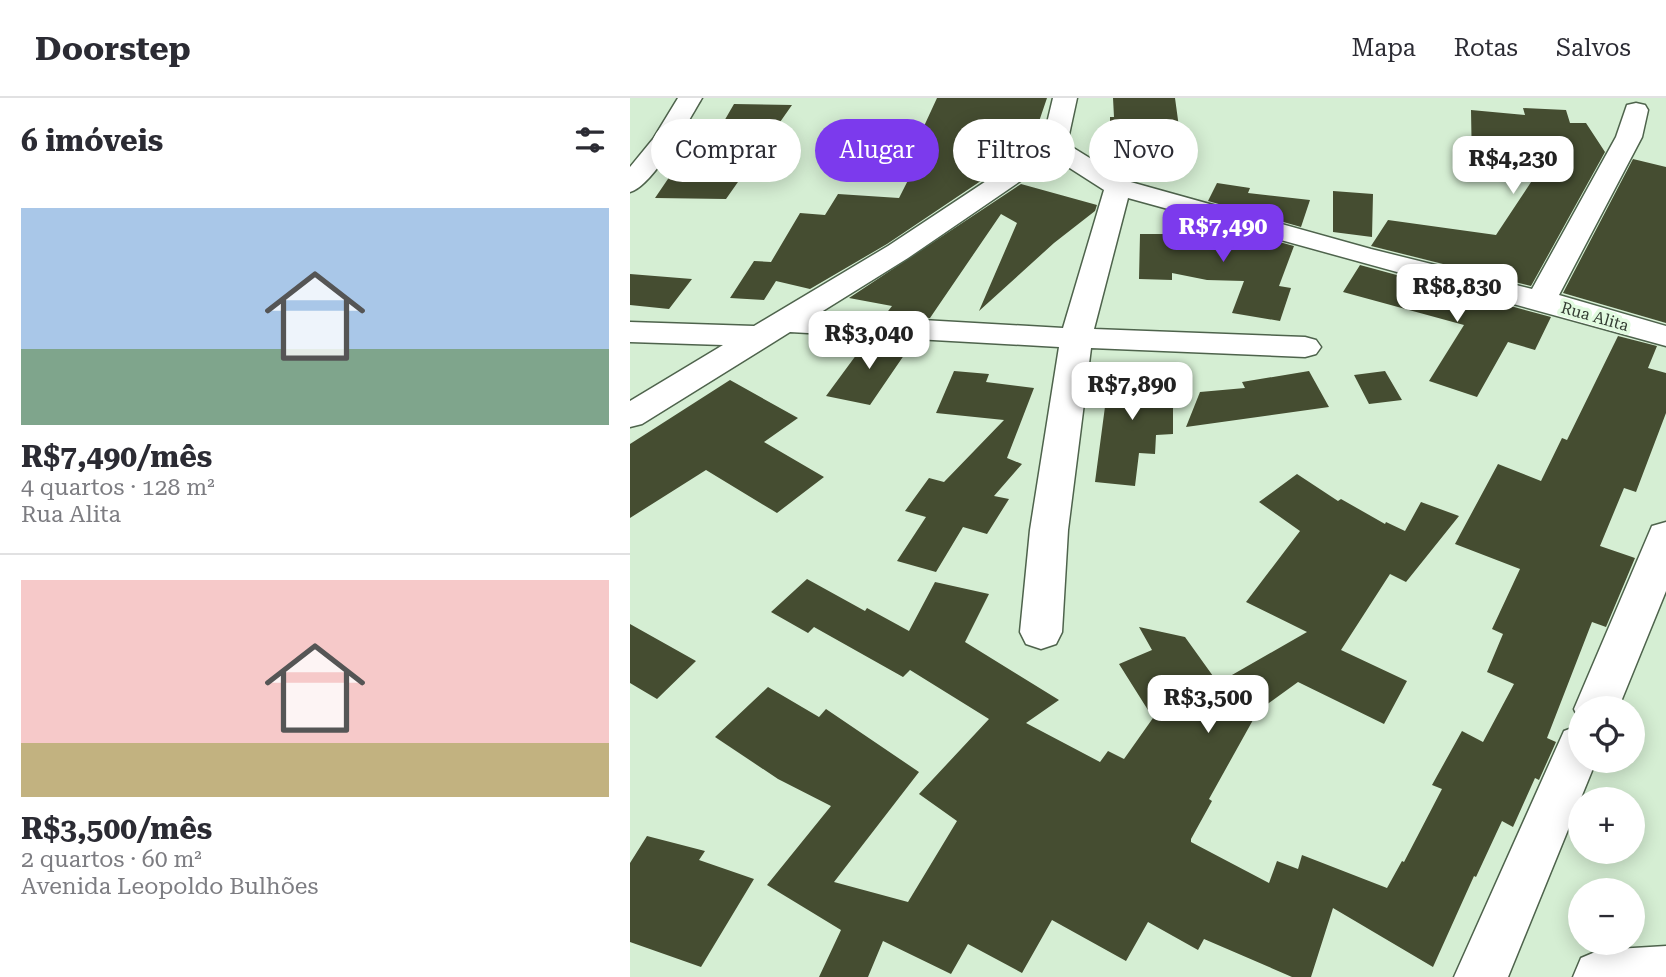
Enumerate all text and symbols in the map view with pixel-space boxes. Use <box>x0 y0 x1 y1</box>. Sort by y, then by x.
text: Doorstep <box>35 29 191 68</box>
text: Mapa <box>1352 34 1416 62</box>
text: Rotas <box>1454 34 1518 62</box>
text: Salvos <box>1556 34 1631 62</box>
chip: Comprar <box>651 119 801 182</box>
chip: Alugar <box>815 119 939 182</box>
chip: Filtros <box>953 119 1075 182</box>
chip: Novo <box>1089 119 1198 182</box>
icon: filters <box>571 121 609 159</box>
text: 6 imóveis <box>21 123 163 158</box>
pin: R$4,230 <box>1448 136 1578 196</box>
text: R$4,230 <box>1469 145 1557 172</box>
pin: R$7,490 <box>1158 204 1288 264</box>
text: R$7,490 <box>1179 213 1267 240</box>
icon: home <box>252 253 378 379</box>
pin: R$8,830 <box>1392 264 1522 324</box>
text: R$8,830 <box>1413 273 1501 300</box>
street label: Rua Alita <box>1559 298 1631 335</box>
pin: R$3,040 <box>804 312 934 371</box>
text: R$3,040 <box>825 320 913 347</box>
pin: R$7,890 <box>1067 362 1197 422</box>
text: R$7,890 <box>1088 371 1176 398</box>
text: R$7,490/mês <box>21 439 212 474</box>
text: 4 quartos · 128 m² <box>21 474 215 501</box>
text: Rua Alita <box>21 501 121 528</box>
icon: home <box>252 625 378 751</box>
pin: R$3,500 <box>1143 676 1273 735</box>
text: R$3,500 <box>1164 684 1252 711</box>
map controls <box>1568 696 1645 955</box>
button: locate <box>1568 696 1645 773</box>
button: + <box>1568 787 1645 864</box>
text: R$3,500/mês <box>21 811 212 846</box>
text: 2 quartos · 60 m² <box>21 846 202 873</box>
text: Avenida Leopoldo Bulhões <box>21 873 318 900</box>
button: − <box>1568 878 1645 955</box>

